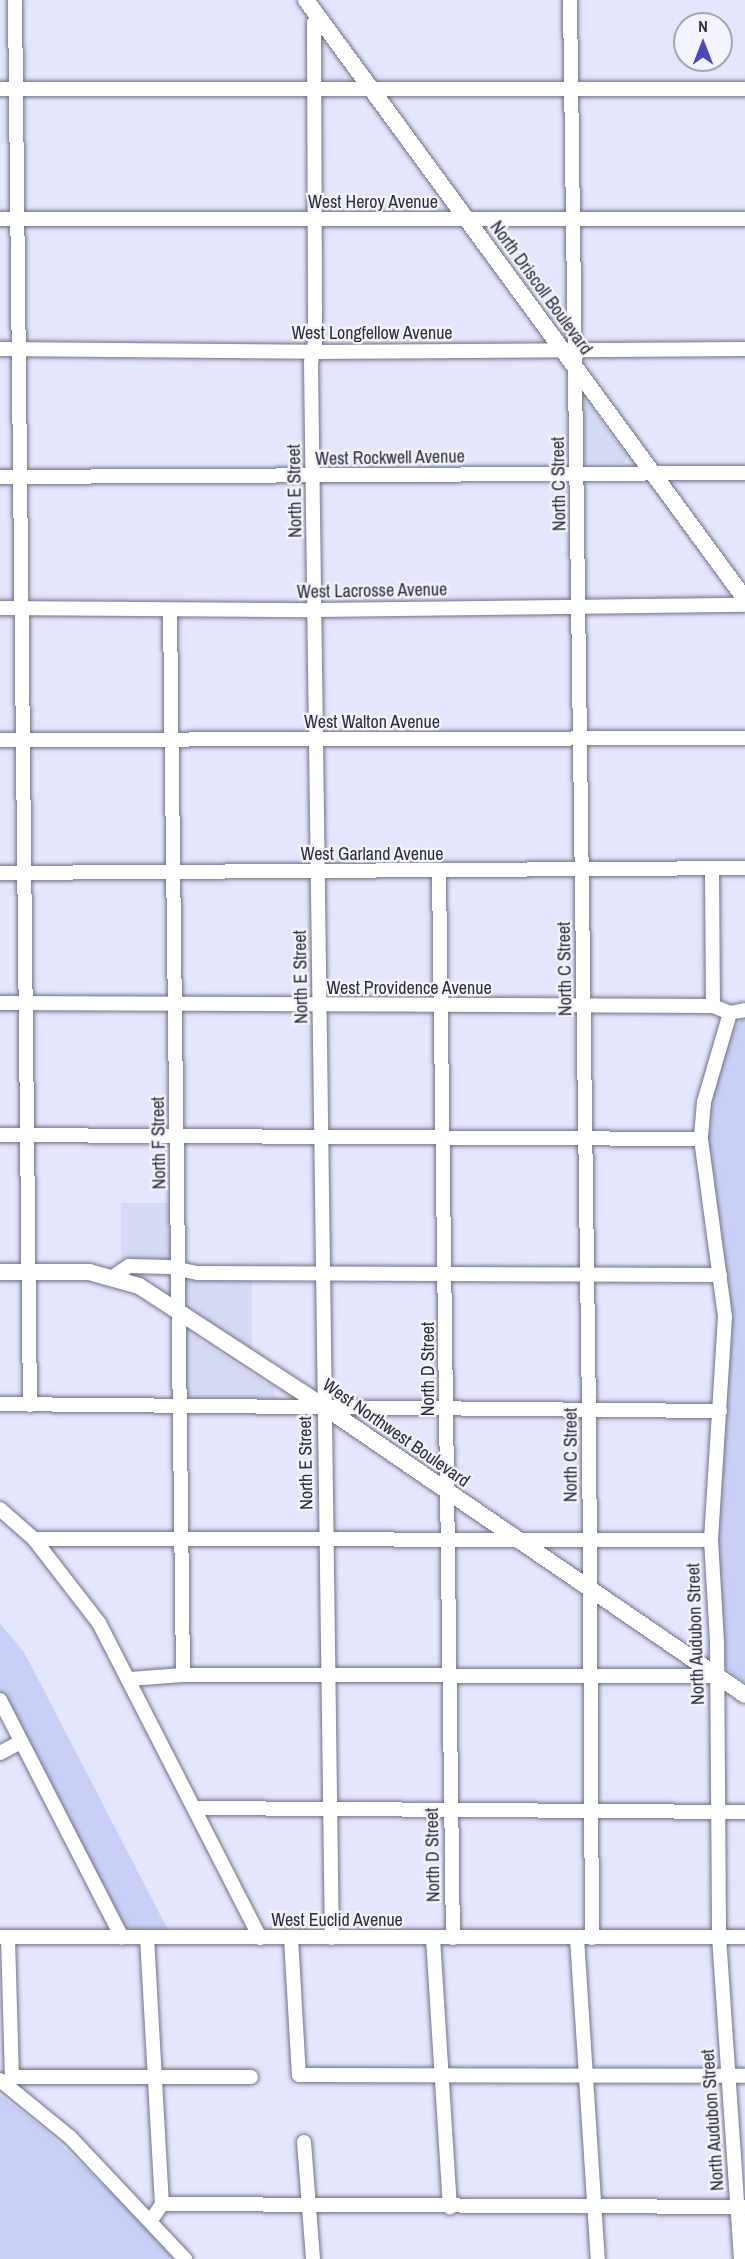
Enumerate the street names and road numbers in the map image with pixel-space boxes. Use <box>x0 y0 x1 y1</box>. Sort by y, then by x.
street label: West Heroy Avenue <box>308 191 438 213</box>
street label: North Driscoll Boulevard <box>485 217 597 359</box>
street label: West Longfellow Avenue <box>291 322 453 344</box>
street label: North C Street <box>547 437 571 531</box>
street label: North E Street <box>283 444 307 538</box>
street label: West Rockwell Avenue <box>315 446 465 470</box>
street label: West Lacrosse Avenue <box>296 579 448 603</box>
street label: West Walton Avenue <box>304 711 440 733</box>
street label: West Garland Avenue <box>300 843 444 865</box>
street label: North C Street <box>553 922 577 1016</box>
street label: North E Street <box>289 930 313 1024</box>
street label: West Providence Avenue <box>326 977 492 999</box>
street label: North F Street <box>147 1096 171 1190</box>
street label: North D Street <box>417 1322 439 1416</box>
street label: West Northwest Boulevard <box>318 1374 474 1492</box>
street label: North C Street <box>560 1408 582 1502</box>
street label: North E Street <box>294 1416 318 1510</box>
street label: North Audubon Street <box>683 1562 709 1706</box>
street label: North D Street <box>421 1808 445 1902</box>
street label: West Euclid Avenue <box>271 1909 403 1931</box>
street label: North Audubon Street <box>697 2048 729 2192</box>

